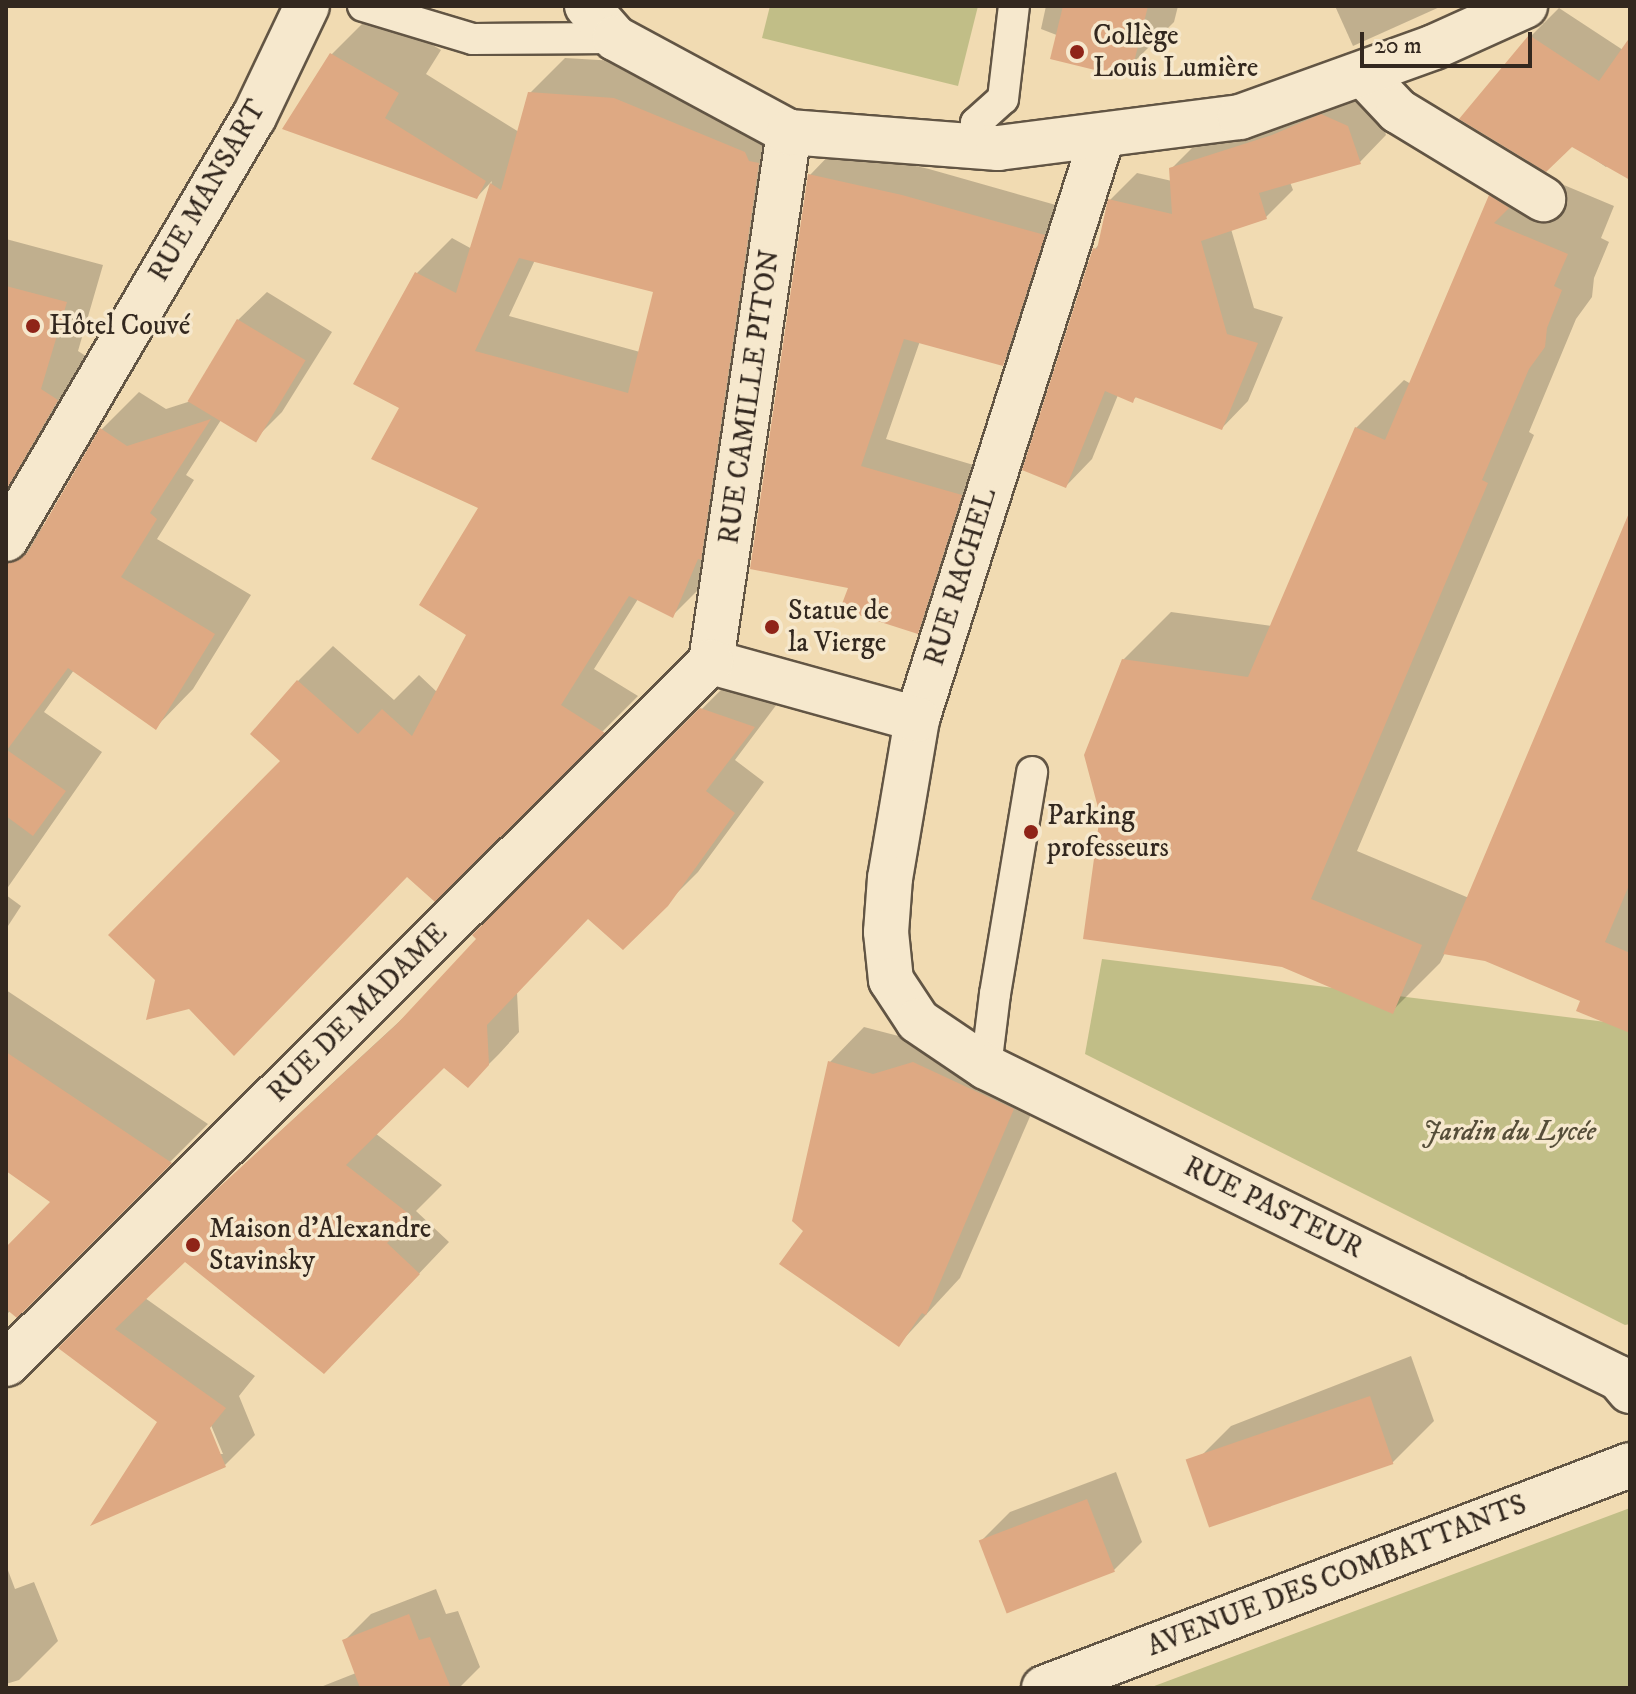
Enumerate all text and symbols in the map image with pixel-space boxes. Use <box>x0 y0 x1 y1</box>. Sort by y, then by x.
scale bar <box>1364 16 1536 66</box>
place label: Collège Louis Lumière <box>1093 19 1258 85</box>
text: 20 m <box>1374 31 1422 61</box>
marker: Collège Louis Lumière <box>1068 43 1086 61</box>
street label: RUE MANSART <box>142 94 274 288</box>
street label: RUE CAMILLE PITON <box>713 248 787 546</box>
place label: Hôtel Couvé <box>49 309 190 343</box>
marker: Hôtel Couvé <box>24 317 42 335</box>
street label: RUE RACHEL <box>918 484 1004 670</box>
place label: Statue de la Vierge <box>788 594 889 660</box>
marker: Statue de la Vierge <box>763 618 781 636</box>
place label: Parking professeurs <box>1047 799 1169 865</box>
marker: Parking professeurs <box>1022 823 1040 841</box>
street label: RUE DE MADAME <box>262 917 454 1109</box>
park label: Jardin du Lycée <box>1422 1115 1596 1149</box>
street label: RUE PASTEUR <box>1178 1150 1368 1266</box>
place label: Maison d'Alexandre Stavinsky <box>209 1212 431 1278</box>
marker: Maison d'Alexandre Stavinsky <box>184 1236 202 1254</box>
street label: AVENUE DES COMBATTANTS <box>1143 1488 1531 1664</box>

